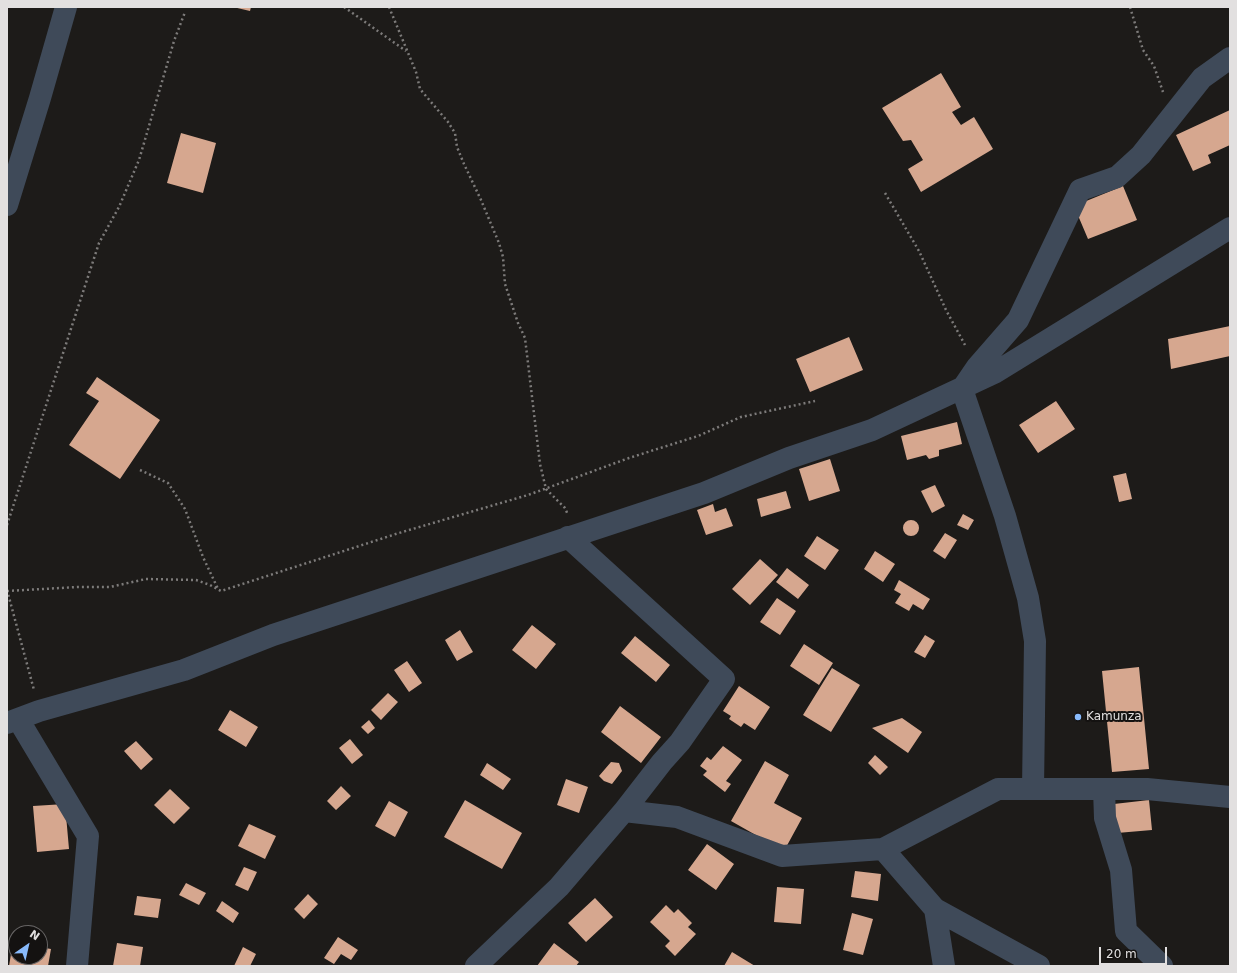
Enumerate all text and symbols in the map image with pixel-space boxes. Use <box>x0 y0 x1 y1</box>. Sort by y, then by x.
place label: Kamunza <box>1086 710 1142 724</box>
marker: Kamunza <box>1073 712 1083 722</box>
north arrow <box>8 925 48 965</box>
text: N <box>27 927 42 943</box>
scale bar <box>1101 939 1169 965</box>
text: 20 m <box>1106 947 1137 961</box>

